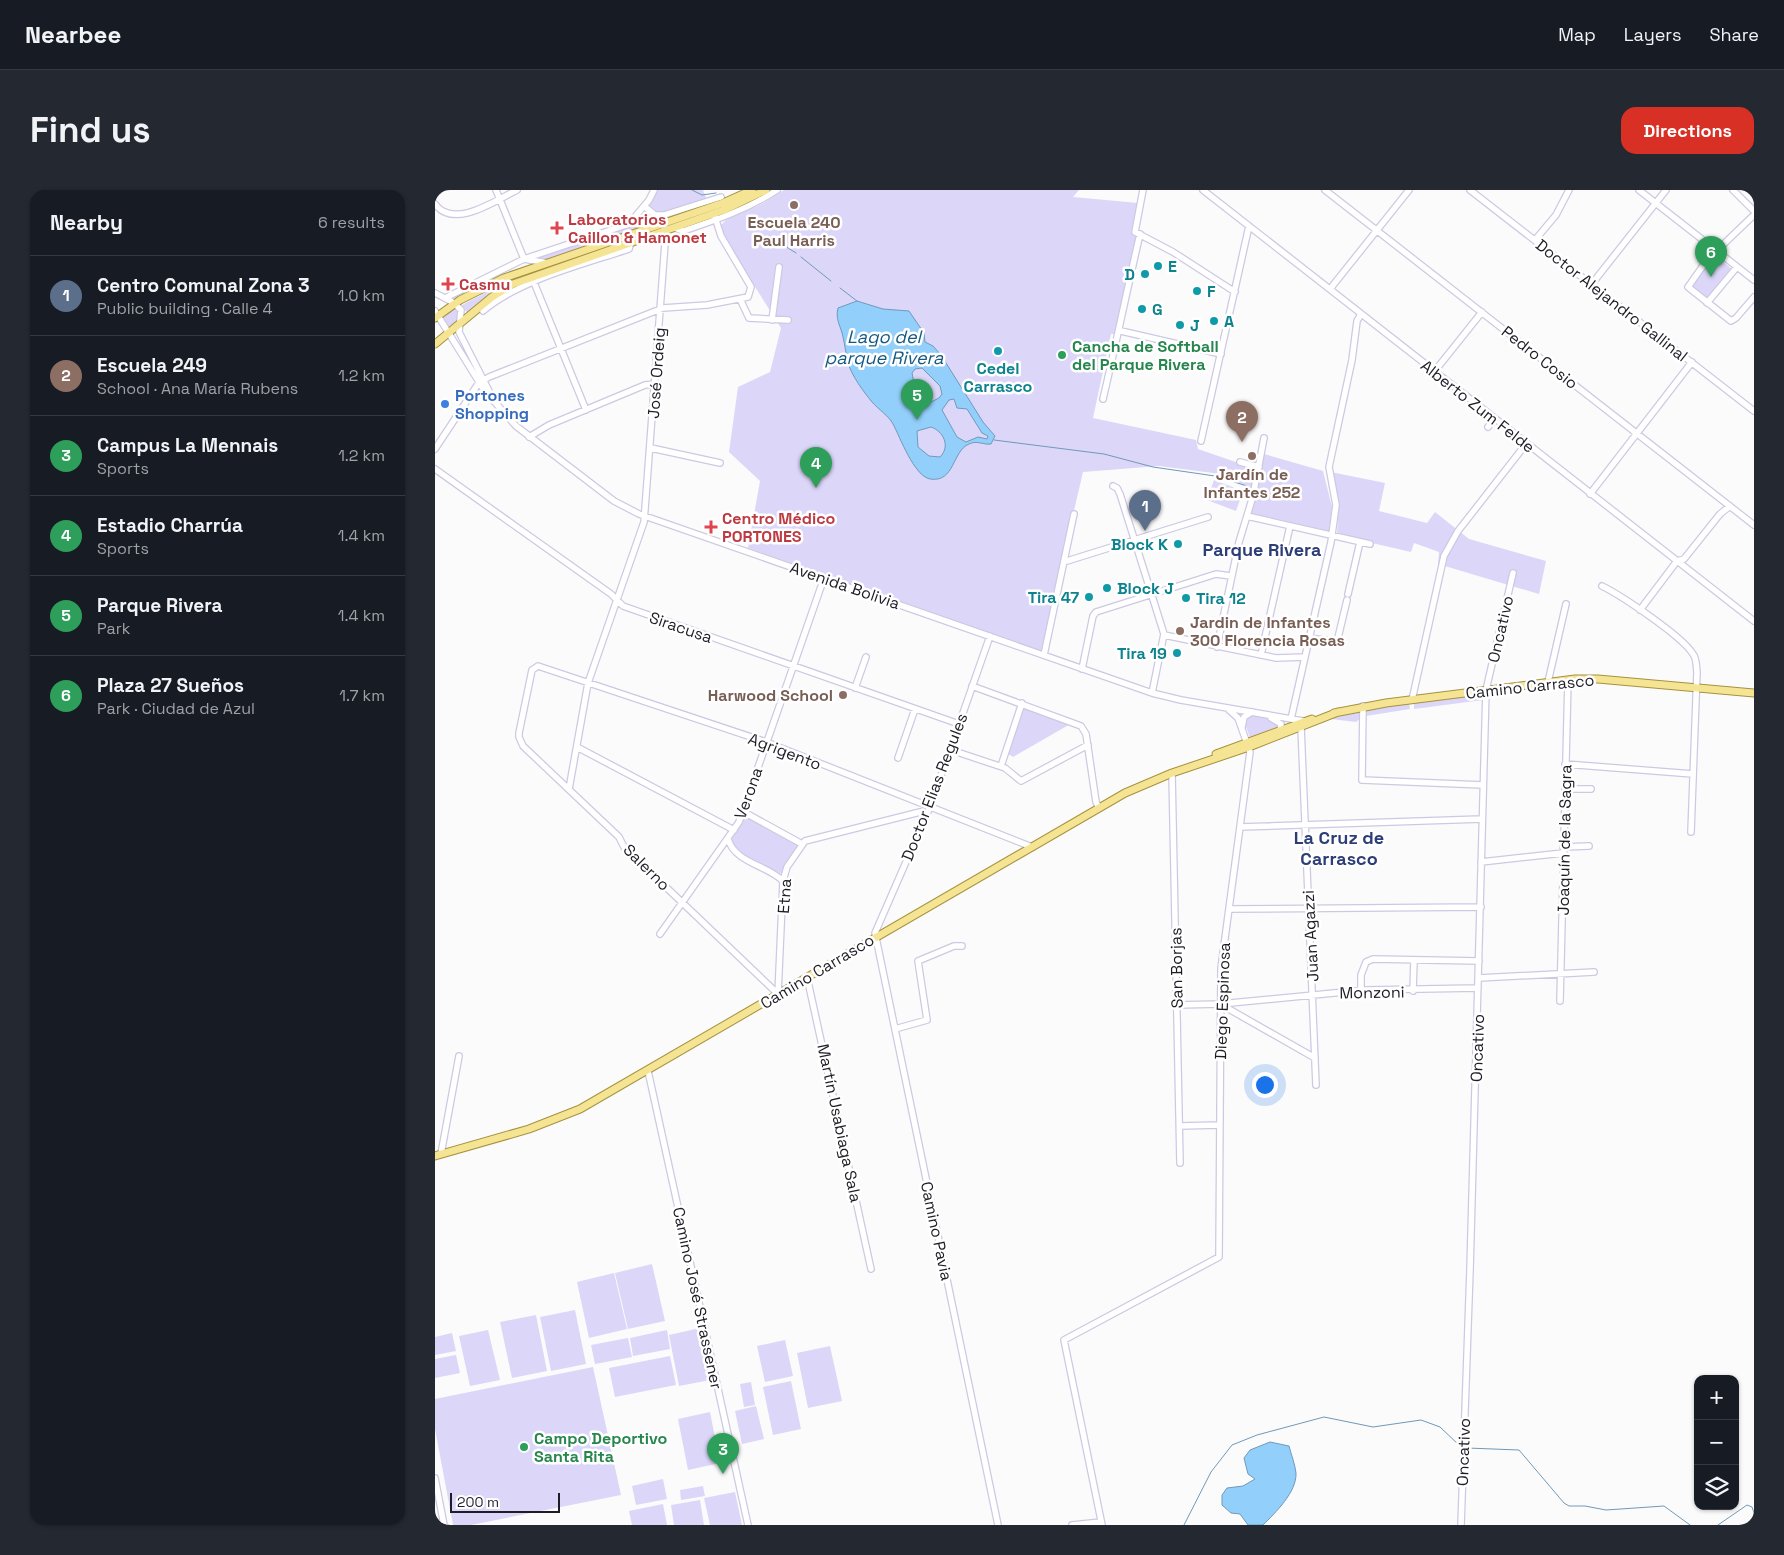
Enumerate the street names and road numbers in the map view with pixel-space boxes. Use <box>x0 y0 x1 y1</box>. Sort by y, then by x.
street label: Doctor Alejandro Gallinal <box>1531 234 1692 366</box>
street label: Pedro Cosio <box>1497 321 1582 394</box>
street label: José Ordeig <box>643 327 670 419</box>
street label: Alberto Zum Felde <box>1416 355 1539 458</box>
street label: Avenida Bolivia <box>787 557 903 614</box>
street label: Oncativo <box>1483 594 1518 665</box>
street label: Siracusa <box>646 607 715 648</box>
street label: Camino Carrasco <box>1465 669 1595 704</box>
street label: Doctor Elias Regules <box>897 710 972 864</box>
street label: Agrigento <box>745 728 824 775</box>
street label: Verona <box>729 764 767 822</box>
street label: Joaquín de la Sagra <box>1553 764 1576 916</box>
street label: Salerno <box>619 839 675 895</box>
street label: Etna <box>773 878 796 914</box>
street label: Juan Agazzi <box>1298 890 1323 982</box>
street label: San Borjas <box>1165 927 1188 1009</box>
street label: Camino Carrasco <box>756 929 878 1014</box>
street label: Diego Espinosa <box>1210 942 1235 1060</box>
street label: Monzoni <box>1339 981 1405 1004</box>
street label: Oncativo <box>1466 1014 1489 1082</box>
street label: Martín Usabiaga Sala <box>812 1042 867 1204</box>
street label: Camino Pavia <box>916 1180 957 1283</box>
street label: Camino José Strassener <box>668 1205 727 1391</box>
street label: Oncativo <box>1452 1418 1475 1486</box>

